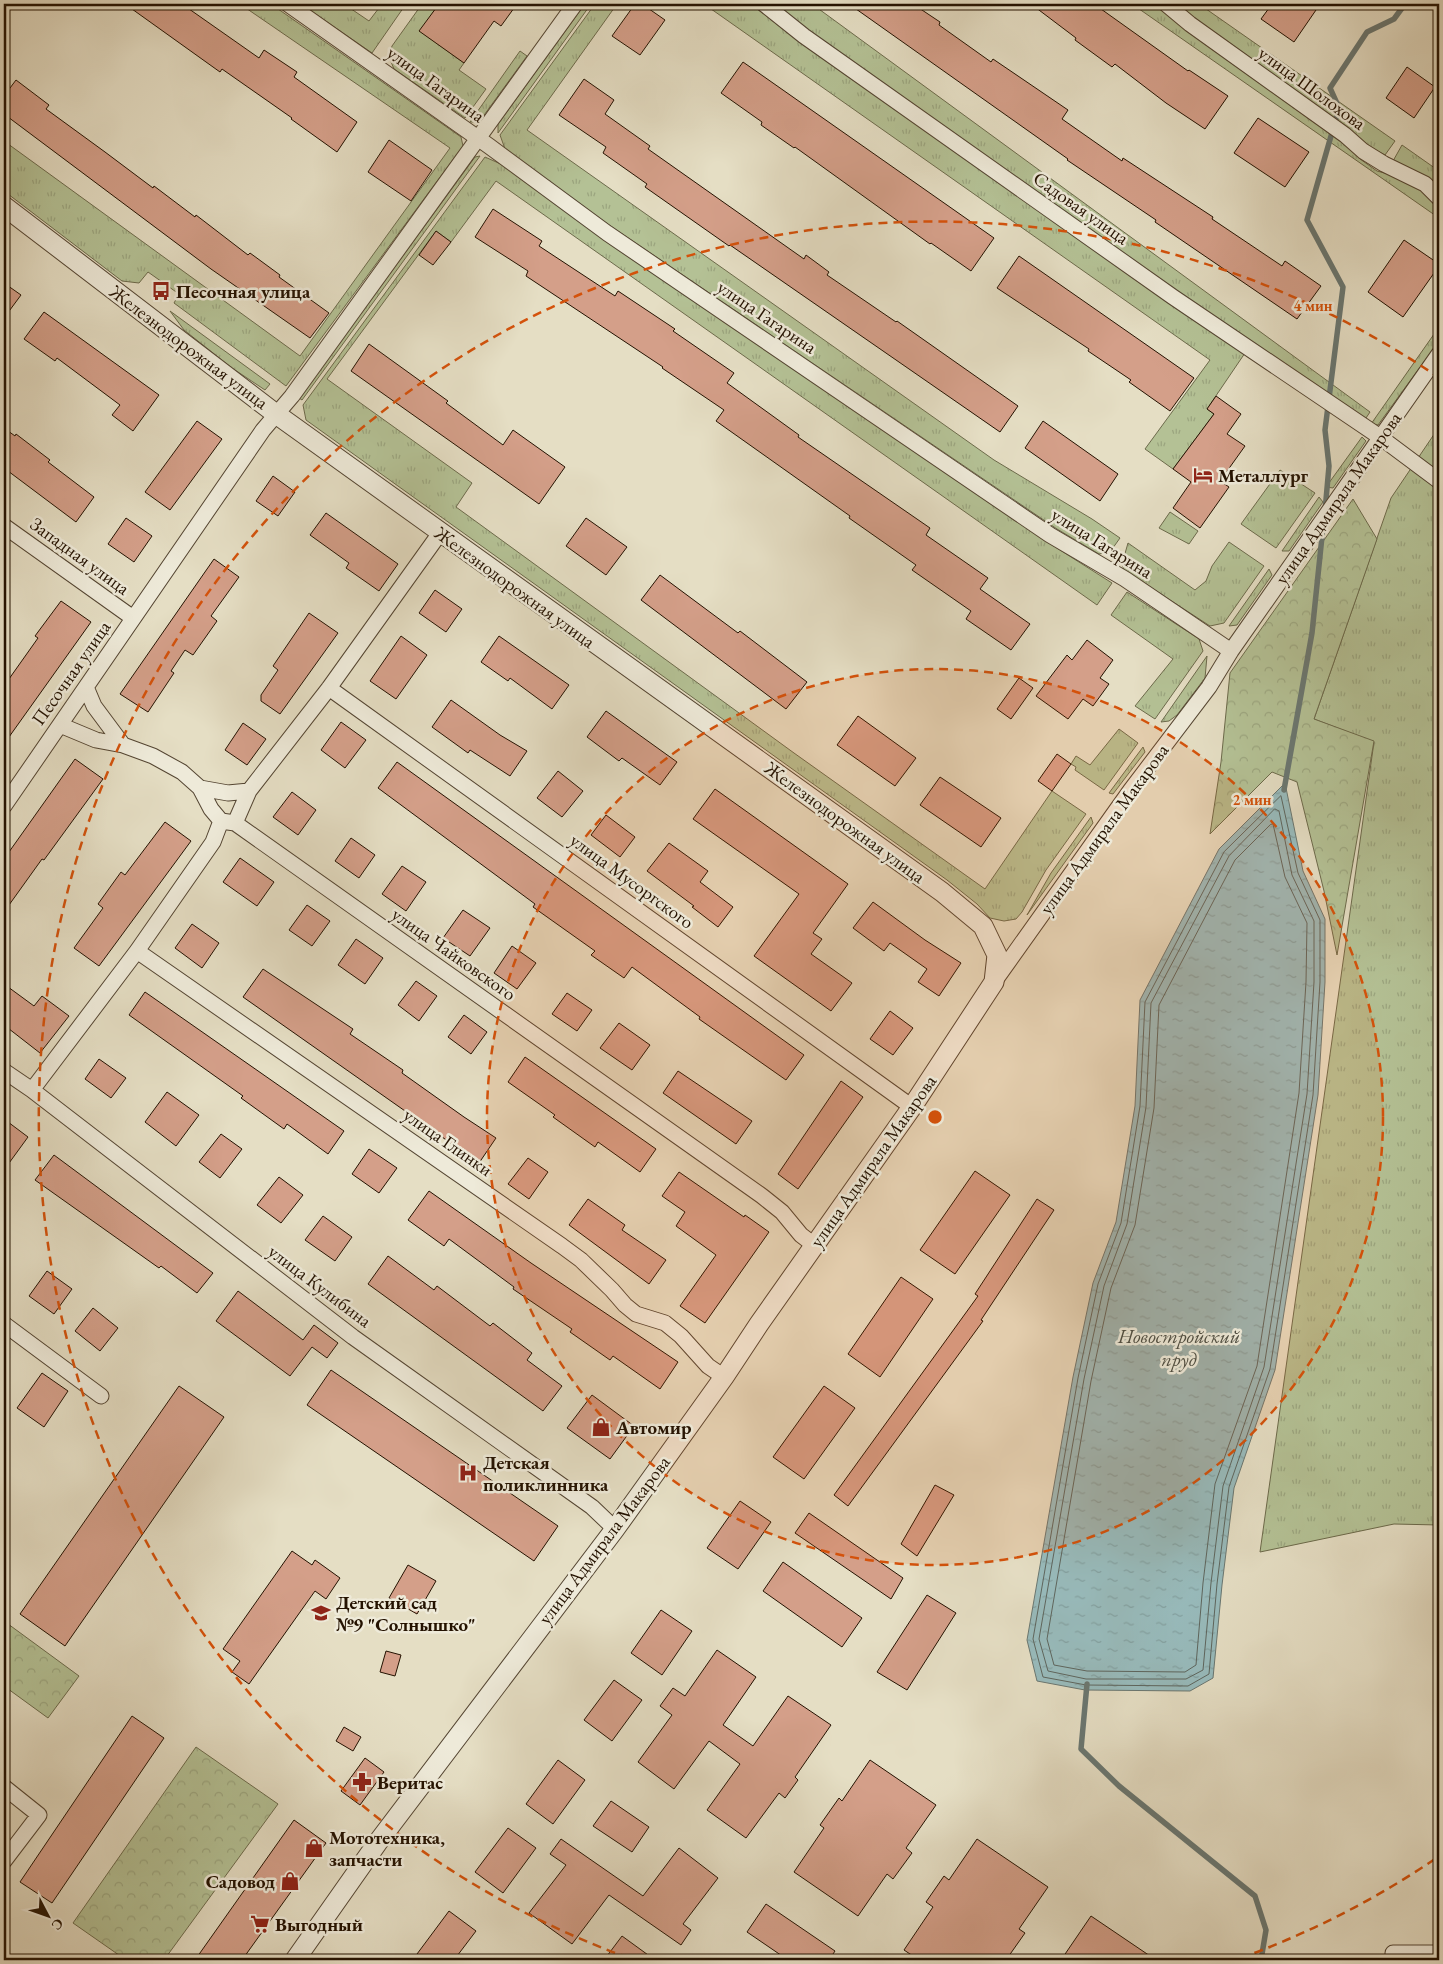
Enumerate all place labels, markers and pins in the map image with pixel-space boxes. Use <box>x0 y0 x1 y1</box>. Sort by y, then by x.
place label: Песочная улица <box>176 279 311 304</box>
bus stop icon: Песочная улица <box>150 280 172 302</box>
place label: Металлург <box>1218 463 1308 488</box>
hotel icon: Металлург <box>1192 464 1214 486</box>
centre of rings <box>926 1108 944 1126</box>
place label: Автомир <box>615 1415 692 1440</box>
shop icon: Автомир <box>590 1416 612 1438</box>
place label: Детская поликлинника <box>483 1450 609 1497</box>
hospital icon: Детская поликлинника <box>457 1462 479 1484</box>
place label: Детский сад №9 "Солнышко" <box>336 1590 476 1637</box>
school or university icon: Детский сад №9 "Солнышко" <box>310 1602 332 1624</box>
place label: Веритас <box>377 1770 443 1795</box>
pharmacy icon: Веритас <box>351 1771 373 1793</box>
place label: Мототехника, запчасти <box>329 1825 445 1872</box>
shop icon: Мототехника, запчасти <box>303 1837 325 1859</box>
place label: Садовод <box>206 1869 275 1894</box>
shop icon: Садовод <box>279 1870 301 1892</box>
place label: Выгодный <box>275 1912 363 1937</box>
supermarket icon: Выгодный <box>249 1913 271 1935</box>

